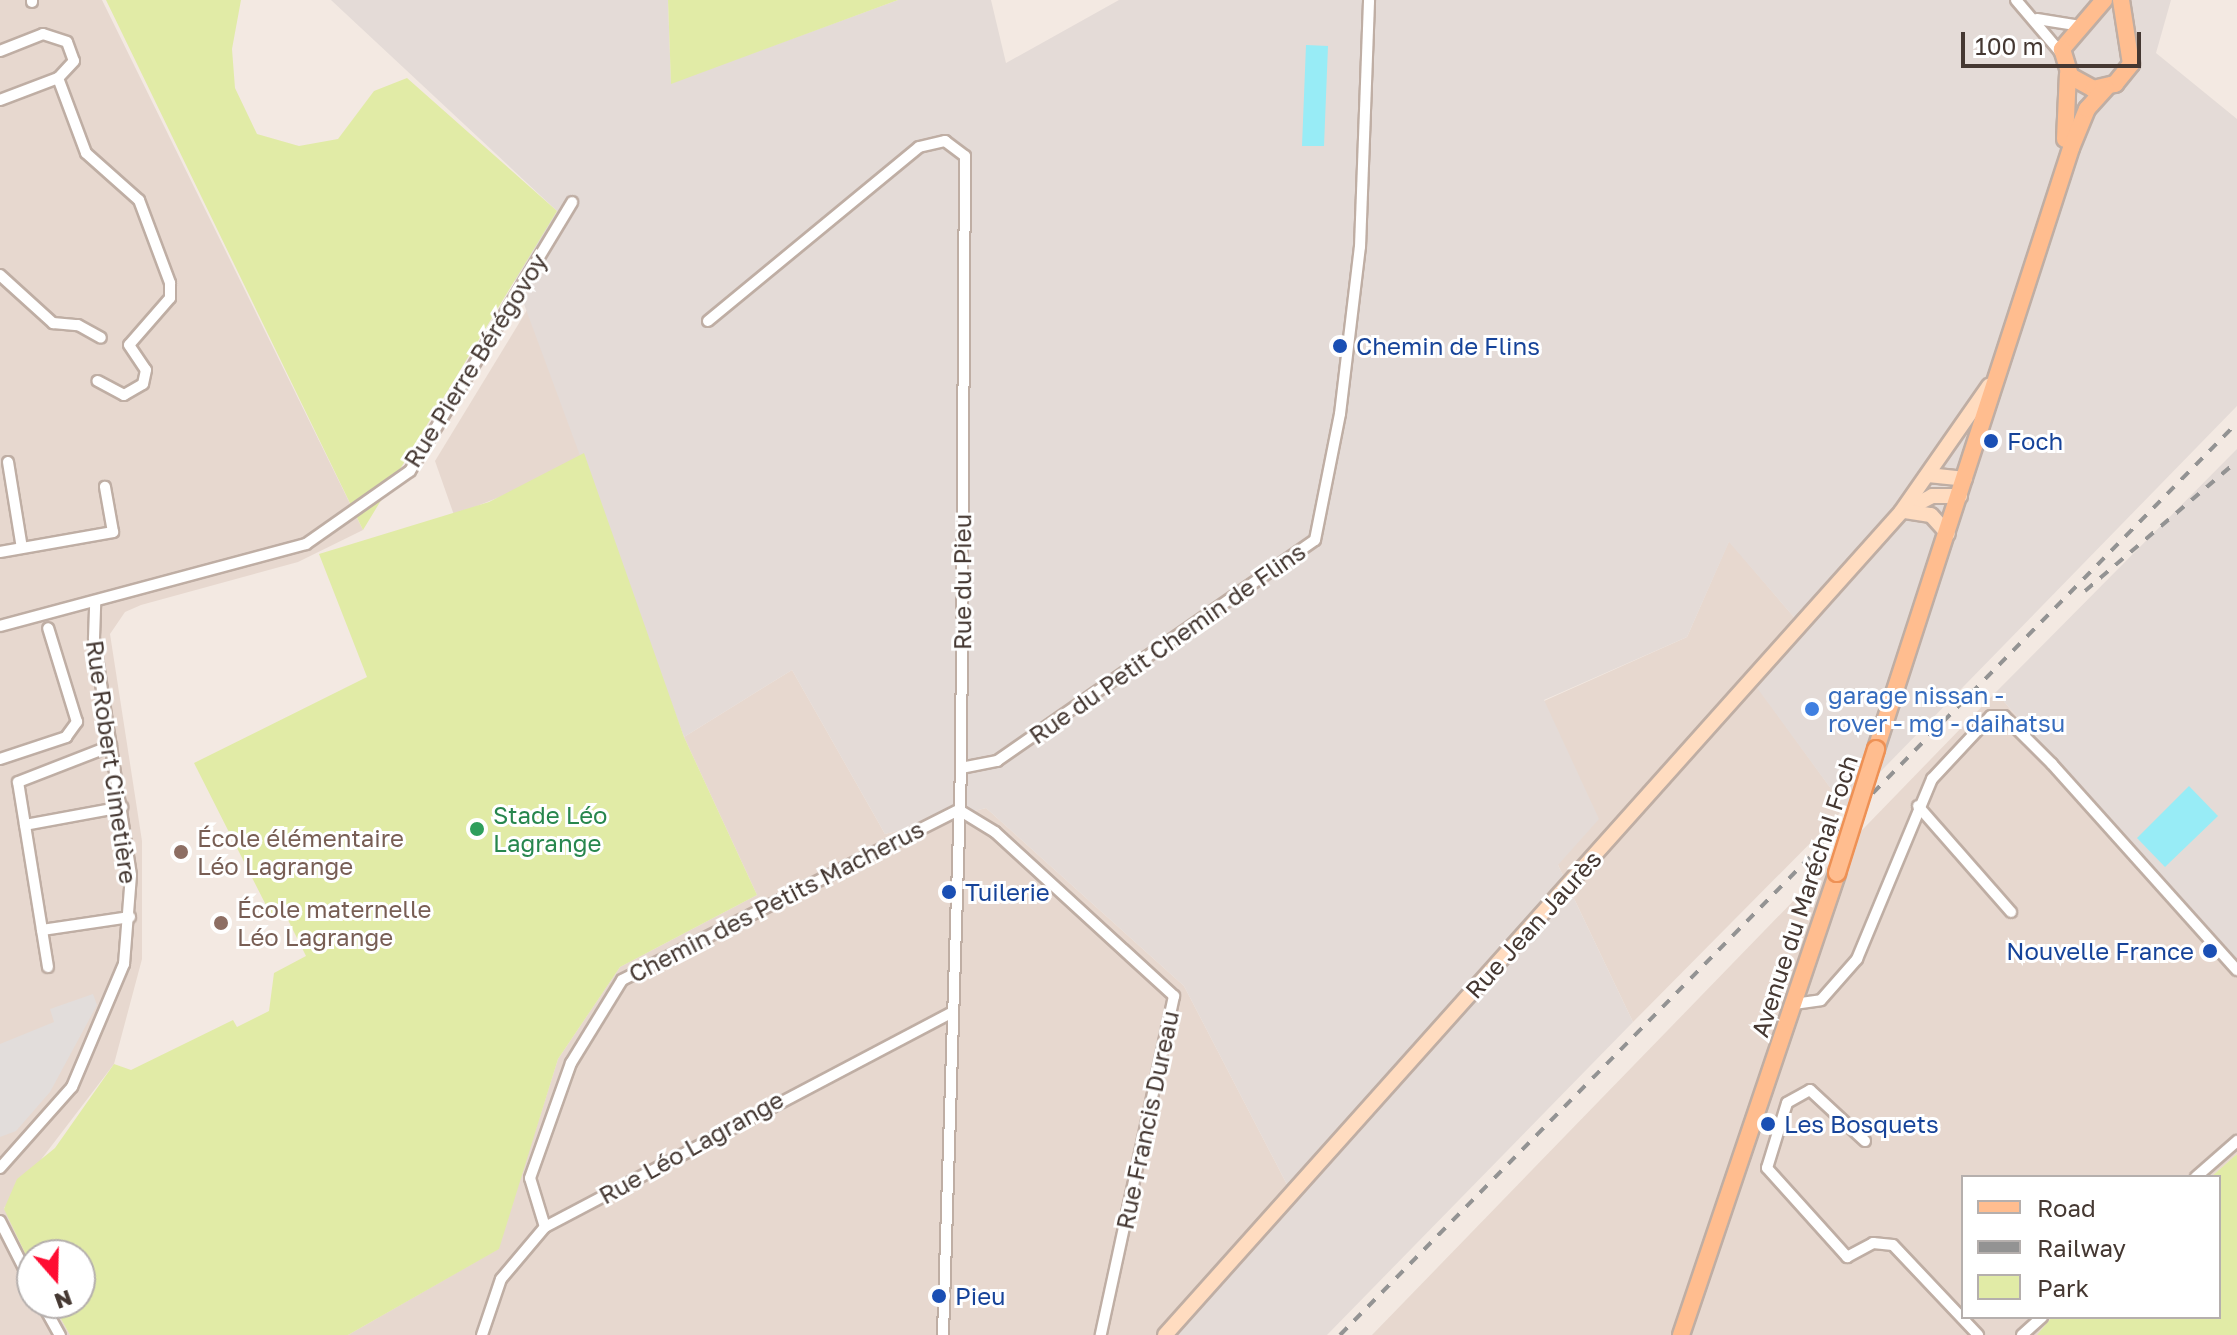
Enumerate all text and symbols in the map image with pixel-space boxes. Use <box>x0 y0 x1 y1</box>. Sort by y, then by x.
scale bar <box>1965 16 2145 66</box>
text: 100 m <box>1975 31 2044 60</box>
street label: Rue Pierre Bérégovoy <box>397 248 553 472</box>
place label: Chemin de Flins <box>1356 332 1540 360</box>
marker: Chemin de Flins <box>1331 337 1349 355</box>
place label: Foch <box>2007 427 2063 455</box>
marker: Foch <box>1982 432 2000 450</box>
street label: Rue du Pieu <box>948 514 976 650</box>
street label: Rue du Petit Chemin de Flins <box>1023 536 1311 750</box>
street label: Rue Robert Cimetière <box>81 638 143 886</box>
place label: garage nissan - rover - mg - daihatsu <box>1828 681 2065 737</box>
marker: garage nissan - rover - mg - daihatsu <box>1803 700 1821 718</box>
street label: Avenue du Maréchal Foch <box>1745 751 1863 1041</box>
place label: Stade Léo Lagrange <box>493 801 607 857</box>
street label: Chemin des Petits Macherus <box>624 814 928 988</box>
marker: Stade Léo Lagrange <box>468 820 486 838</box>
place label: École élémentaire Léo Lagrange <box>197 824 404 880</box>
marker: École élémentaire Léo Lagrange <box>172 843 190 861</box>
street label: Rue Jean Jaurès <box>1459 844 1607 1004</box>
place label: Tuilerie <box>965 878 1050 906</box>
marker: Tuilerie <box>940 883 958 901</box>
place label: École maternelle Léo Lagrange <box>237 895 431 951</box>
marker: École maternelle Léo Lagrange <box>212 914 230 932</box>
place label: Nouvelle France <box>2006 937 2194 965</box>
marker: Nouvelle France <box>2201 942 2219 960</box>
street label: Rue Francis Dureau <box>1110 1008 1184 1232</box>
street label: Rue Léo Lagrange <box>594 1084 788 1210</box>
place label: Les Bosquets <box>1784 1110 1939 1138</box>
marker: Les Bosquets <box>1759 1115 1777 1133</box>
legend <box>1961 1175 2221 1319</box>
text: Road <box>2037 1193 2096 1222</box>
text: Railway <box>2037 1233 2126 1262</box>
north arrow <box>16 1239 96 1319</box>
text: Park <box>2037 1273 2089 1302</box>
place label: Pieu <box>955 1282 1006 1310</box>
text: N <box>51 1285 76 1316</box>
marker: Pieu <box>930 1287 948 1305</box>

